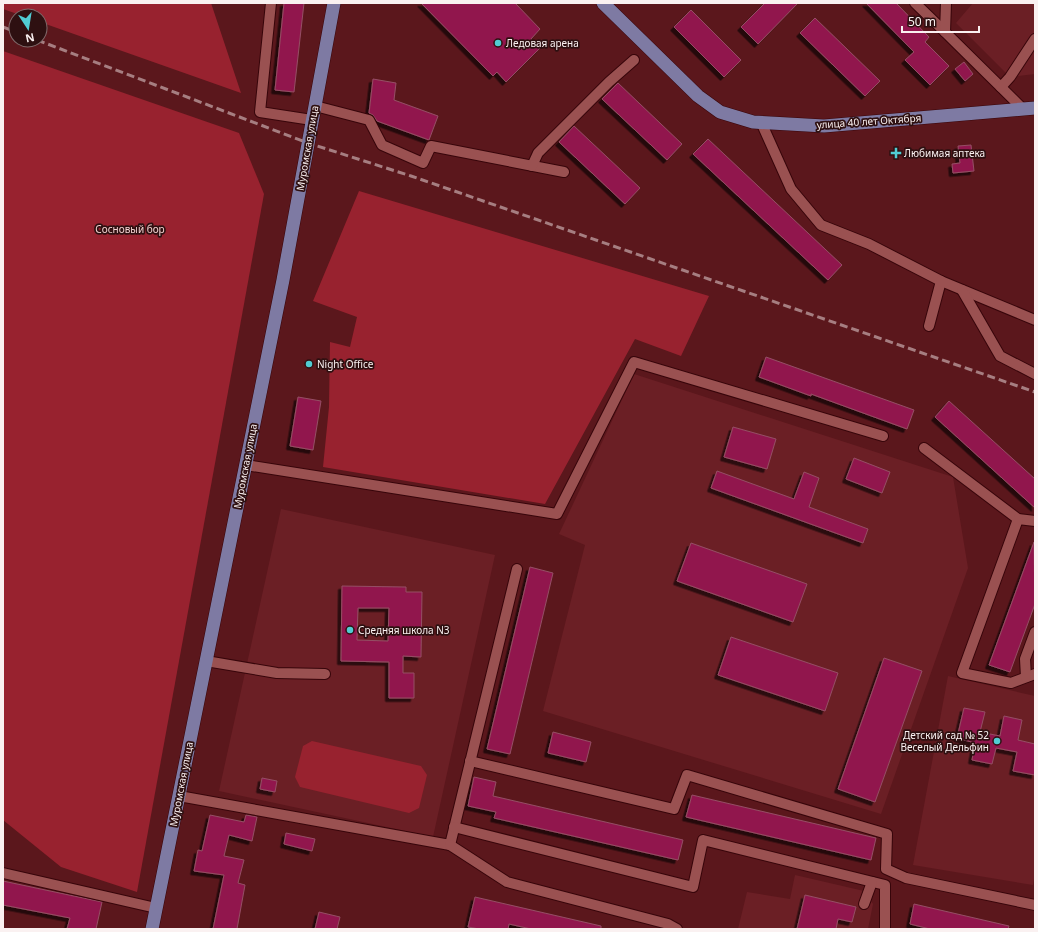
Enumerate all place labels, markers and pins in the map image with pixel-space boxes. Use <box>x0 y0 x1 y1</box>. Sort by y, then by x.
place label: Ледовая арена <box>506 36 579 50</box>
marker: Ледовая арена <box>493 38 503 48</box>
place label: Любимая аптека <box>904 146 985 160</box>
marker: Любимая аптека <box>891 148 901 158</box>
place label: Night Office <box>317 357 374 371</box>
marker: Night Office <box>304 359 314 369</box>
place label: Средняя школа N3 <box>358 623 450 637</box>
marker: Средняя школа N3 <box>345 625 355 635</box>
place label: Детский сад № 52 Веселый Дельфин <box>901 728 989 754</box>
marker: Детский сад № 52 Веселый Дельфин <box>992 736 1002 746</box>

